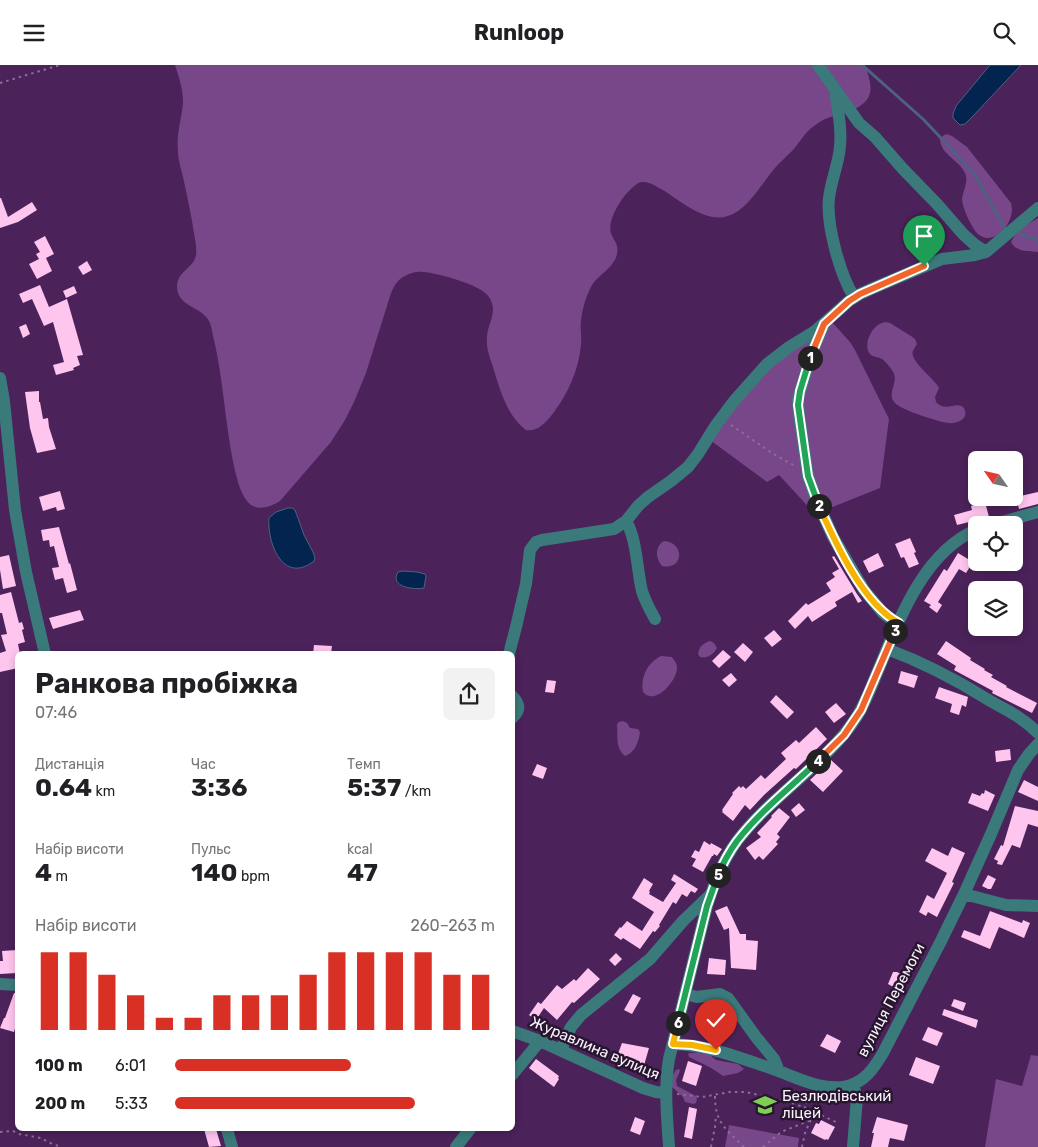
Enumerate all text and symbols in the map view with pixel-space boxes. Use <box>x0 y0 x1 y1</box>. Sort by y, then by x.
icon: menu <box>20 19 48 47</box>
text: Runloop <box>474 19 564 46</box>
icon: search <box>990 19 1018 47</box>
pin <box>903 215 945 266</box>
icon: arrive <box>910 222 938 250</box>
pin: 1 <box>798 345 822 371</box>
text: 1 <box>807 350 814 367</box>
north arrow <box>968 451 1022 506</box>
map controls <box>968 451 1023 636</box>
pin: 2 <box>806 493 832 519</box>
text: 2 <box>815 498 824 515</box>
button: locate <box>968 516 1023 571</box>
button: layers <box>968 581 1023 636</box>
pin: 3 <box>882 619 908 643</box>
text: 3 <box>891 623 900 640</box>
text: Ранкова пробіжка <box>35 667 298 700</box>
button: share <box>443 668 495 720</box>
text: 07:46 <box>35 703 77 722</box>
pin: 4 <box>806 749 830 773</box>
text: 4 <box>814 753 823 770</box>
text: Дистанція <box>35 756 104 773</box>
text: Час <box>191 756 216 773</box>
text: Темп <box>347 756 381 773</box>
text: 0.64 <box>35 773 92 802</box>
text: 3:36 <box>191 773 248 802</box>
text: 5:37 <box>347 773 401 802</box>
text: km <box>92 783 115 800</box>
text: /km <box>401 783 431 800</box>
text: Набір висоти <box>35 841 124 858</box>
text: Пульс <box>191 841 231 858</box>
text: kcal <box>347 841 373 858</box>
text: 4 <box>35 858 52 887</box>
text: 140 <box>191 858 238 887</box>
text: 47 <box>347 858 378 887</box>
pin: 5 <box>706 863 730 887</box>
text: 5 <box>714 867 723 884</box>
text: m <box>52 868 68 885</box>
text: bpm <box>238 868 270 885</box>
text: Набір висоти <box>35 916 137 935</box>
text: 260–263 m <box>410 916 495 935</box>
street label: вулиця Перемоги <box>853 940 929 1060</box>
pin <box>695 999 737 1050</box>
icon: check <box>702 1006 730 1034</box>
pin: 6 <box>666 1011 690 1035</box>
street label: Журавлина вулиця <box>527 1013 663 1083</box>
text: 6 <box>674 1015 683 1032</box>
text: 100 m <box>35 1056 83 1075</box>
text: 6:01 <box>115 1056 146 1075</box>
place label: Безлюдівський ліцей <box>782 1087 891 1122</box>
school or university icon: Безлюдівський ліцей <box>752 1092 778 1118</box>
text: 200 m <box>35 1094 85 1113</box>
text: 5:33 <box>115 1094 148 1113</box>

